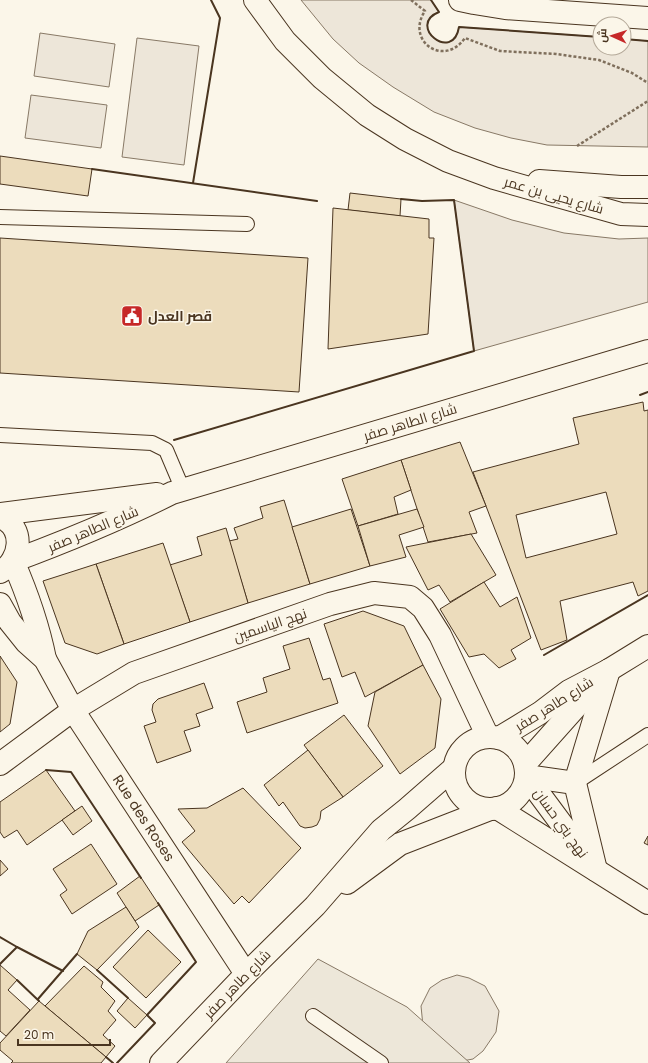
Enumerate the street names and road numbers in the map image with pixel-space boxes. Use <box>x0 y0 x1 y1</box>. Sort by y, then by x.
street label: شارع يحيى بن عمر <box>501 171 606 219</box>
street label: شارع الطاهر صفر <box>360 398 459 446</box>
street label: شارع الطاهر صفر <box>44 501 141 558</box>
street label: نهج الياسمين <box>231 603 309 647</box>
street label: شارع طاهر صفر <box>510 672 597 737</box>
street label: Rue des Roses <box>108 771 180 865</box>
street label: نهج بني حسان <box>527 784 593 863</box>
street label: شارع طاهر صفر <box>198 945 275 1024</box>

